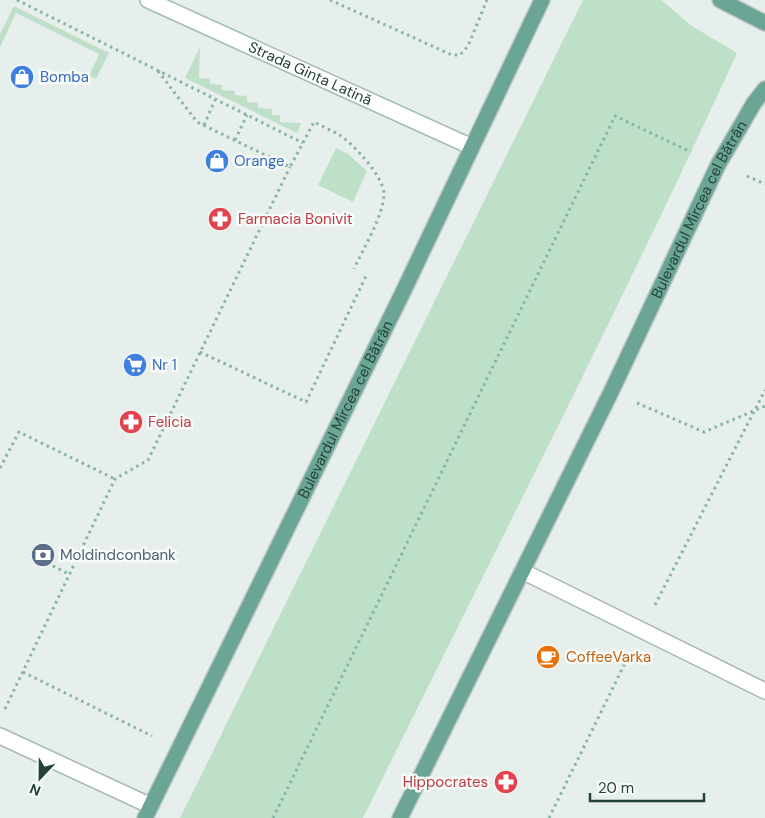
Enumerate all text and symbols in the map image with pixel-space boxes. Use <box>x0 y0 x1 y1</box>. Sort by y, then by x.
street label: Strada Ginta Latină <box>245 37 375 110</box>
shop icon: Bomba <box>9 64 35 90</box>
place label: Bomba <box>40 67 89 87</box>
street label: Bulevardul Mircea cel Bătrân <box>647 117 752 302</box>
shop icon: Orange <box>204 148 230 174</box>
place label: Orange <box>234 151 285 171</box>
pharmacy icon: Farmacia Bonivit <box>207 206 233 232</box>
place label: Farmacia Bonivit <box>238 209 353 229</box>
street label: Bulevardul Mircea cel Bătrân <box>293 317 398 502</box>
supermarket icon: Nr 1 <box>122 352 148 378</box>
place label: Nr 1 <box>152 355 177 375</box>
pharmacy icon: Felicia <box>118 409 144 435</box>
place label: Felicia <box>148 412 192 432</box>
bank icon: Moldindconbank <box>30 542 56 568</box>
place label: Moldindconbank <box>60 545 176 565</box>
cafe icon: CoffeeVarka <box>535 644 561 670</box>
place label: CoffeeVarka <box>566 647 651 667</box>
north arrow <box>15 753 65 803</box>
pharmacy icon: Hippocrates <box>493 769 519 795</box>
scale bar <box>590 770 704 802</box>
place label: Hippocrates <box>403 772 488 792</box>
text: 20 m <box>598 778 634 798</box>
text: N <box>27 780 43 800</box>

